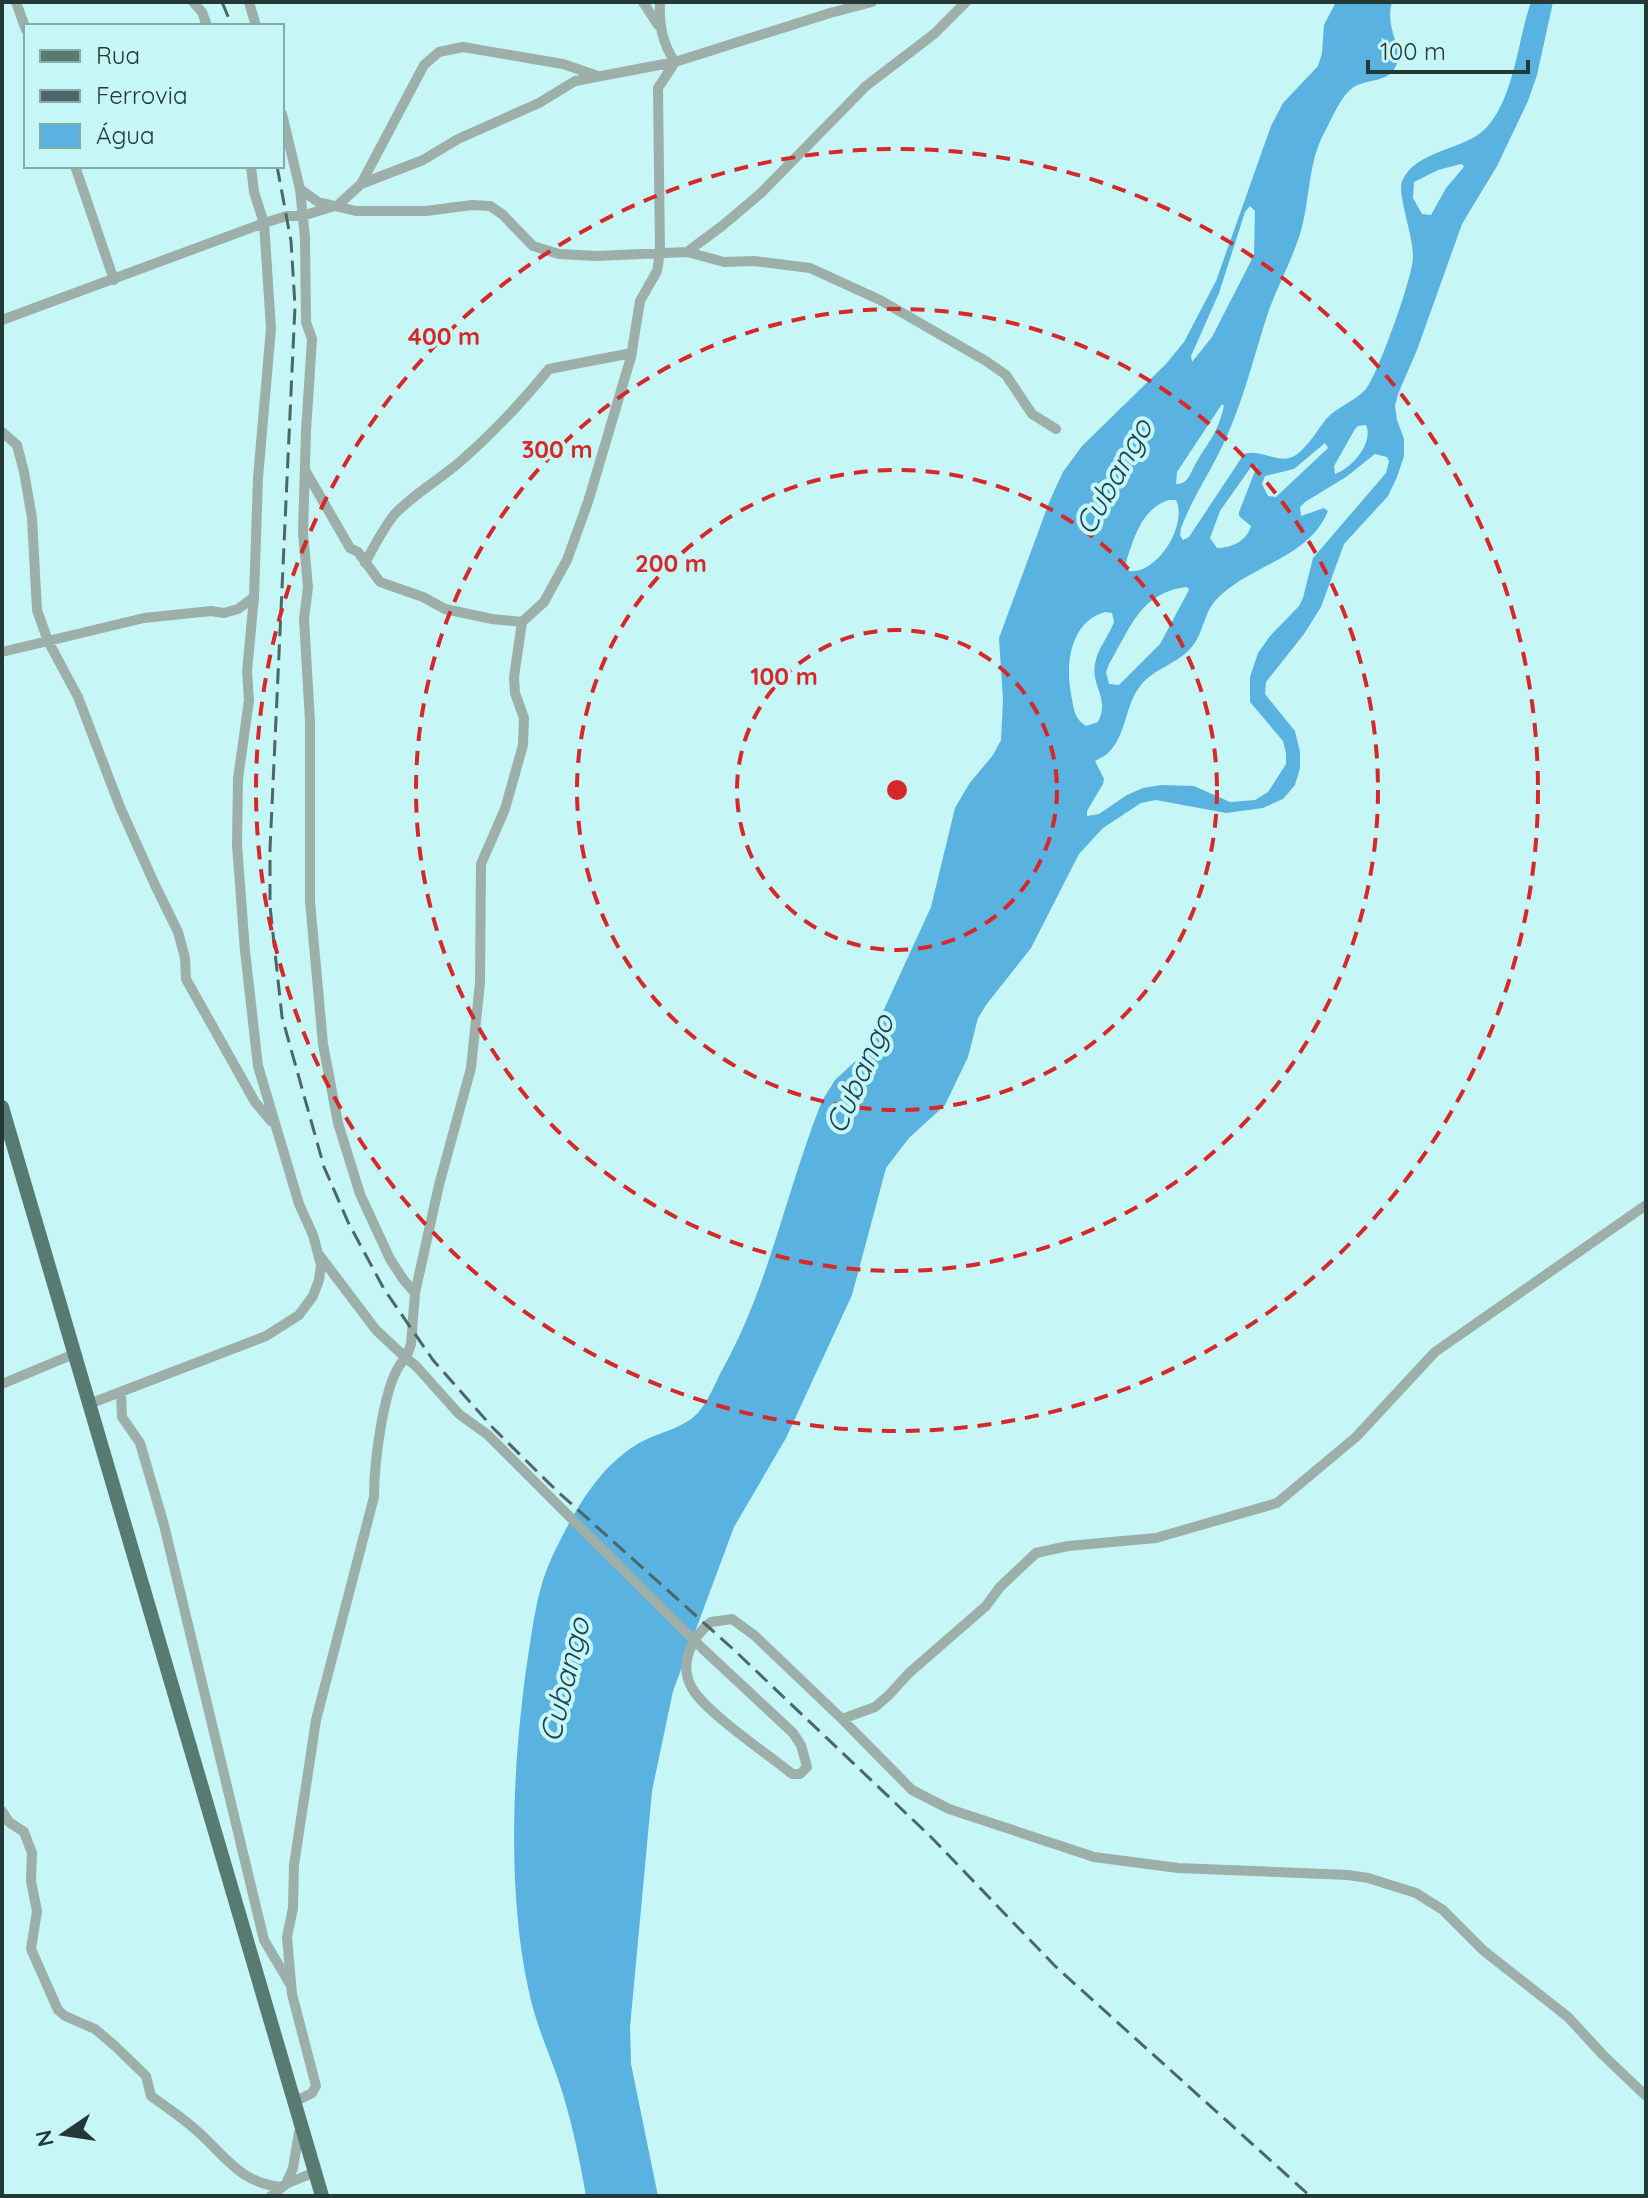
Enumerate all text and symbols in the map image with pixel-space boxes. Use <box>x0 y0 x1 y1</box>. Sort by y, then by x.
legend <box>24 24 284 168</box>
scale bar <box>1368 24 1528 74</box>
text: 100 m <box>1380 36 1446 66</box>
text: Rua <box>96 40 140 70</box>
text: Ferrovia <box>96 80 188 110</box>
text: Água <box>96 120 155 150</box>
text: 400 m <box>408 321 480 351</box>
water label: Cubango <box>1066 410 1161 541</box>
text: 300 m <box>521 434 593 464</box>
text: 200 m <box>635 548 707 578</box>
text: 100 m <box>750 661 818 691</box>
centre of rings <box>883 776 911 804</box>
water label: Cubango <box>816 1006 903 1139</box>
water label: Cubango <box>530 1612 598 1746</box>
north arrow <box>24 2094 104 2174</box>
text: N <box>29 2127 60 2150</box>

